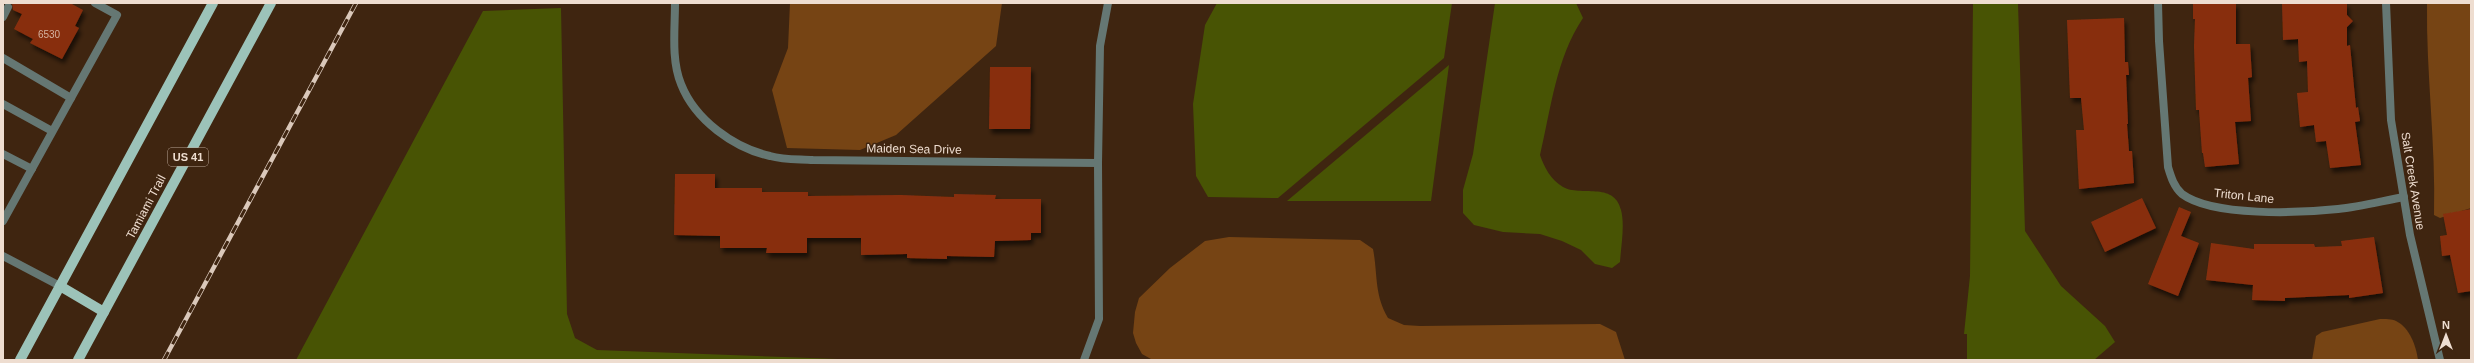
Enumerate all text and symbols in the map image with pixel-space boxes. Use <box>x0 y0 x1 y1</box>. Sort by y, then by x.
house number: 6530 <box>38 29 61 40</box>
street label: Salt Creek Avenue <box>2398 131 2428 231</box>
street label: Maiden Sea Drive <box>866 141 962 157</box>
road number: US 41 <box>168 148 208 166</box>
street label: Tamiami Trail <box>123 173 169 241</box>
street label: Triton Lane <box>2213 186 2275 206</box>
north arrow <box>2426 315 2466 355</box>
text: N <box>2442 319 2450 331</box>

